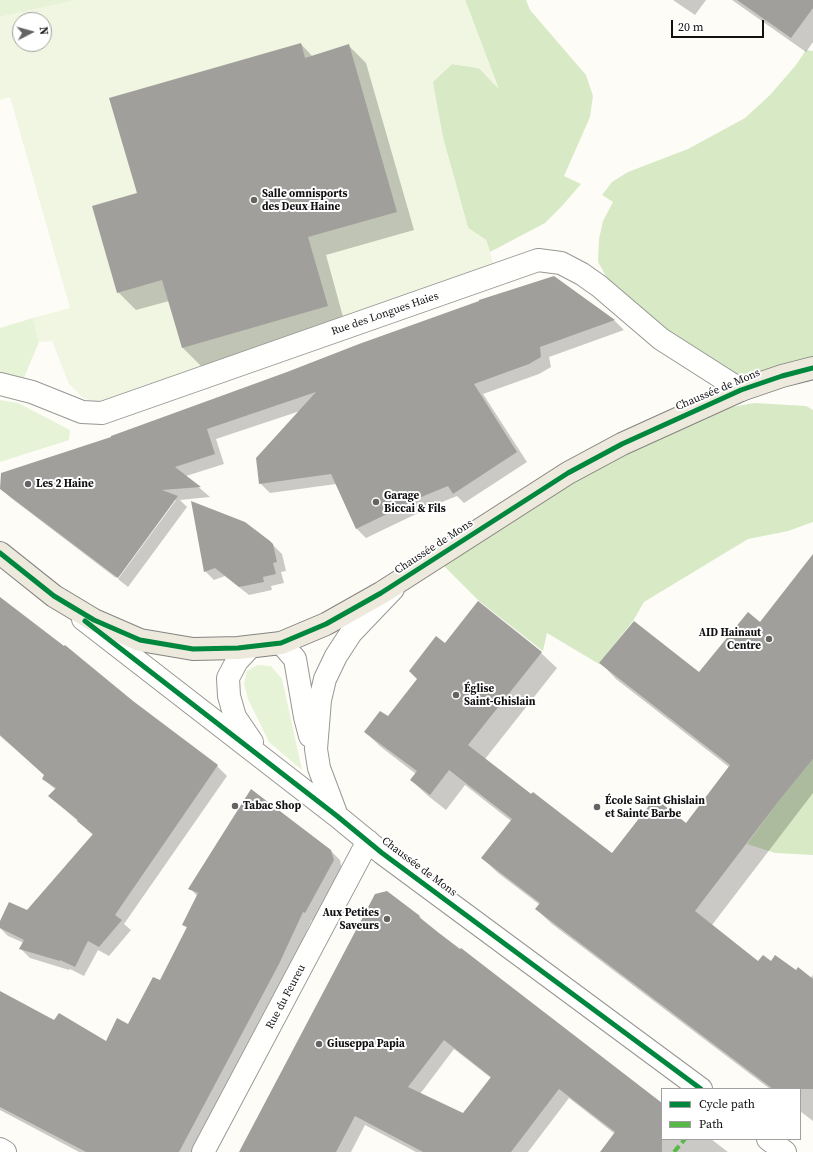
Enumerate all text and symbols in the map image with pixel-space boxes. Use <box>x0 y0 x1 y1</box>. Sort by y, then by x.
north arrow <box>12 12 52 52</box>
scale bar <box>673 12 766 38</box>
text: 20 m <box>678 19 704 35</box>
text: N <box>36 26 51 36</box>
place label: Salle omnisports des Deux Haine <box>262 187 348 213</box>
marker: Salle omnisports des Deux Haine <box>249 195 259 205</box>
street label: Rue des Longues Haies <box>330 289 440 339</box>
street label: Chaussée de Mons <box>674 366 762 414</box>
place label: Les 2 Haine <box>36 477 94 491</box>
marker: Les 2 Haine <box>23 479 33 489</box>
place label: Garage Biccai & Fils <box>384 489 446 515</box>
marker: Garage Biccai & Fils <box>371 497 381 507</box>
street label: Chaussée de Mons <box>392 517 476 577</box>
place label: AID Hainaut Centre <box>699 626 761 652</box>
marker: AID Hainaut Centre <box>764 634 774 644</box>
place label: Église Saint-Ghislain <box>464 682 535 708</box>
marker: Église Saint-Ghislain <box>451 690 461 700</box>
place label: École Saint Ghislain et Sainte Barbe <box>605 794 705 820</box>
place label: Tabac Shop <box>243 799 301 813</box>
marker: Tabac Shop <box>230 801 240 811</box>
marker: École Saint Ghislain et Sainte Barbe <box>592 802 602 812</box>
street label: Chaussée de Mons <box>379 835 459 899</box>
place label: Aux Petites Saveurs <box>323 906 379 932</box>
marker: Aux Petites Saveurs <box>382 914 392 924</box>
street label: Rue du Feureu <box>263 963 309 1031</box>
place label: Giuseppa Papia <box>327 1037 405 1051</box>
marker: Giuseppa Papia <box>314 1039 324 1049</box>
legend <box>661 1088 801 1140</box>
text: Cycle path <box>699 1096 755 1112</box>
text: Path <box>699 1116 723 1132</box>

